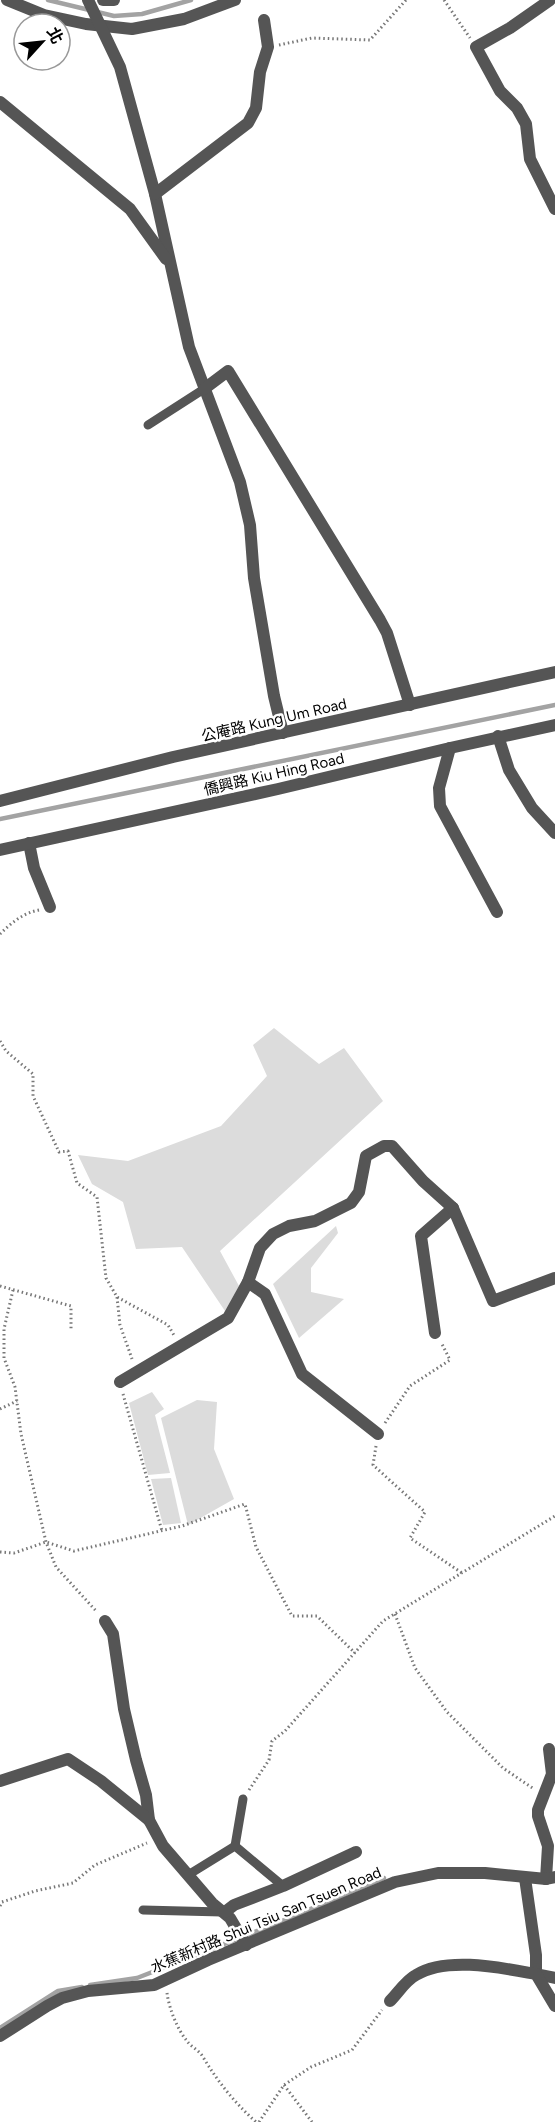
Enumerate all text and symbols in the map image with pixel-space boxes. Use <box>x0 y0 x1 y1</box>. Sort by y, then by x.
north arrow <box>12 12 72 72</box>
text: 北 <box>43 24 67 47</box>
street label: 公庵路 Kung Um Road <box>200 695 348 745</box>
street label: 僑興路 Kiu Hing Road <box>202 749 346 799</box>
street label: 水蕉新村路 Shui Tsiu San Tsuen Road <box>148 1863 384 1977</box>

